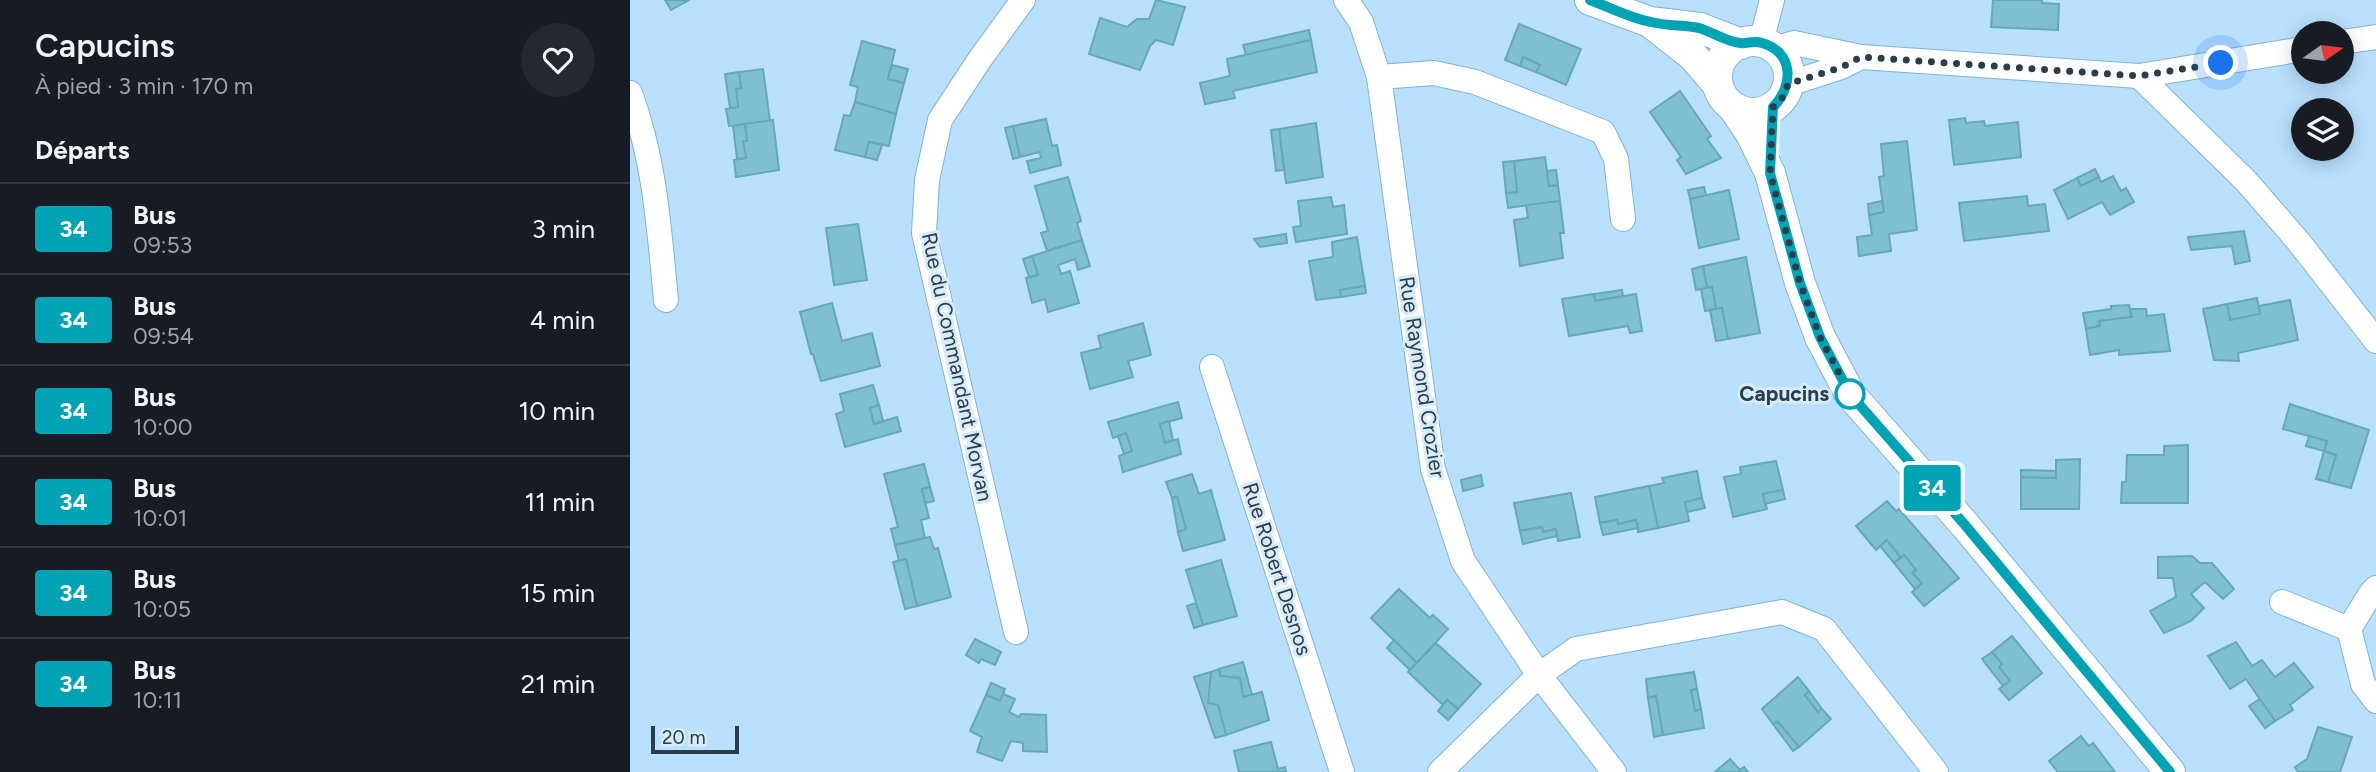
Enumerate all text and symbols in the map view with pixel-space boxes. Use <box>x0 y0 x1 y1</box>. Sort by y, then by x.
north arrow <box>2291 21 2354 84</box>
map controls <box>2291 21 2354 161</box>
button: heart <box>521 23 595 97</box>
text: Capucins <box>35 26 175 65</box>
your location <box>2203 45 2238 80</box>
text: À pied · 3 min · 170 m <box>35 72 253 100</box>
button: layers <box>2291 98 2354 161</box>
text: Départs <box>35 134 130 166</box>
text: Bus <box>133 199 176 231</box>
text: 3 min <box>532 213 595 245</box>
text: 34 <box>59 214 88 243</box>
street label: Rue du Commandant Morvan <box>917 230 998 504</box>
text: 09:53 <box>133 231 192 259</box>
street label: Rue Raymond Crozier <box>1394 274 1451 479</box>
text: Bus <box>133 290 176 322</box>
text: 4 min <box>530 304 595 336</box>
text: 34 <box>59 305 88 334</box>
text: 09:54 <box>133 322 194 350</box>
marker: Capucins <box>1835 379 1865 409</box>
text: Bus <box>133 381 176 413</box>
place label: Capucins <box>1739 381 1829 406</box>
text: 10 min <box>519 395 595 427</box>
text: 34 <box>59 396 88 425</box>
text: 10:00 <box>133 413 193 441</box>
line badge: 34 <box>1900 465 1964 511</box>
text: Bus <box>133 472 176 504</box>
text: 34 <box>1918 473 1946 502</box>
street label: Rue Robert Desnos <box>1238 479 1317 658</box>
text: 11 min <box>524 486 595 518</box>
text: 34 <box>59 487 88 516</box>
text: 10:01 <box>133 504 187 532</box>
text: Bus <box>133 563 176 595</box>
text: 15 min <box>520 577 595 609</box>
text: 34 <box>59 578 88 607</box>
text: 10:05 <box>133 595 191 623</box>
text: Bus <box>133 654 176 686</box>
text: 21 min <box>521 668 595 700</box>
text: 34 <box>59 669 88 698</box>
text: 10:11 <box>133 686 182 714</box>
scale bar <box>651 723 738 755</box>
text: 20 m <box>662 726 706 749</box>

